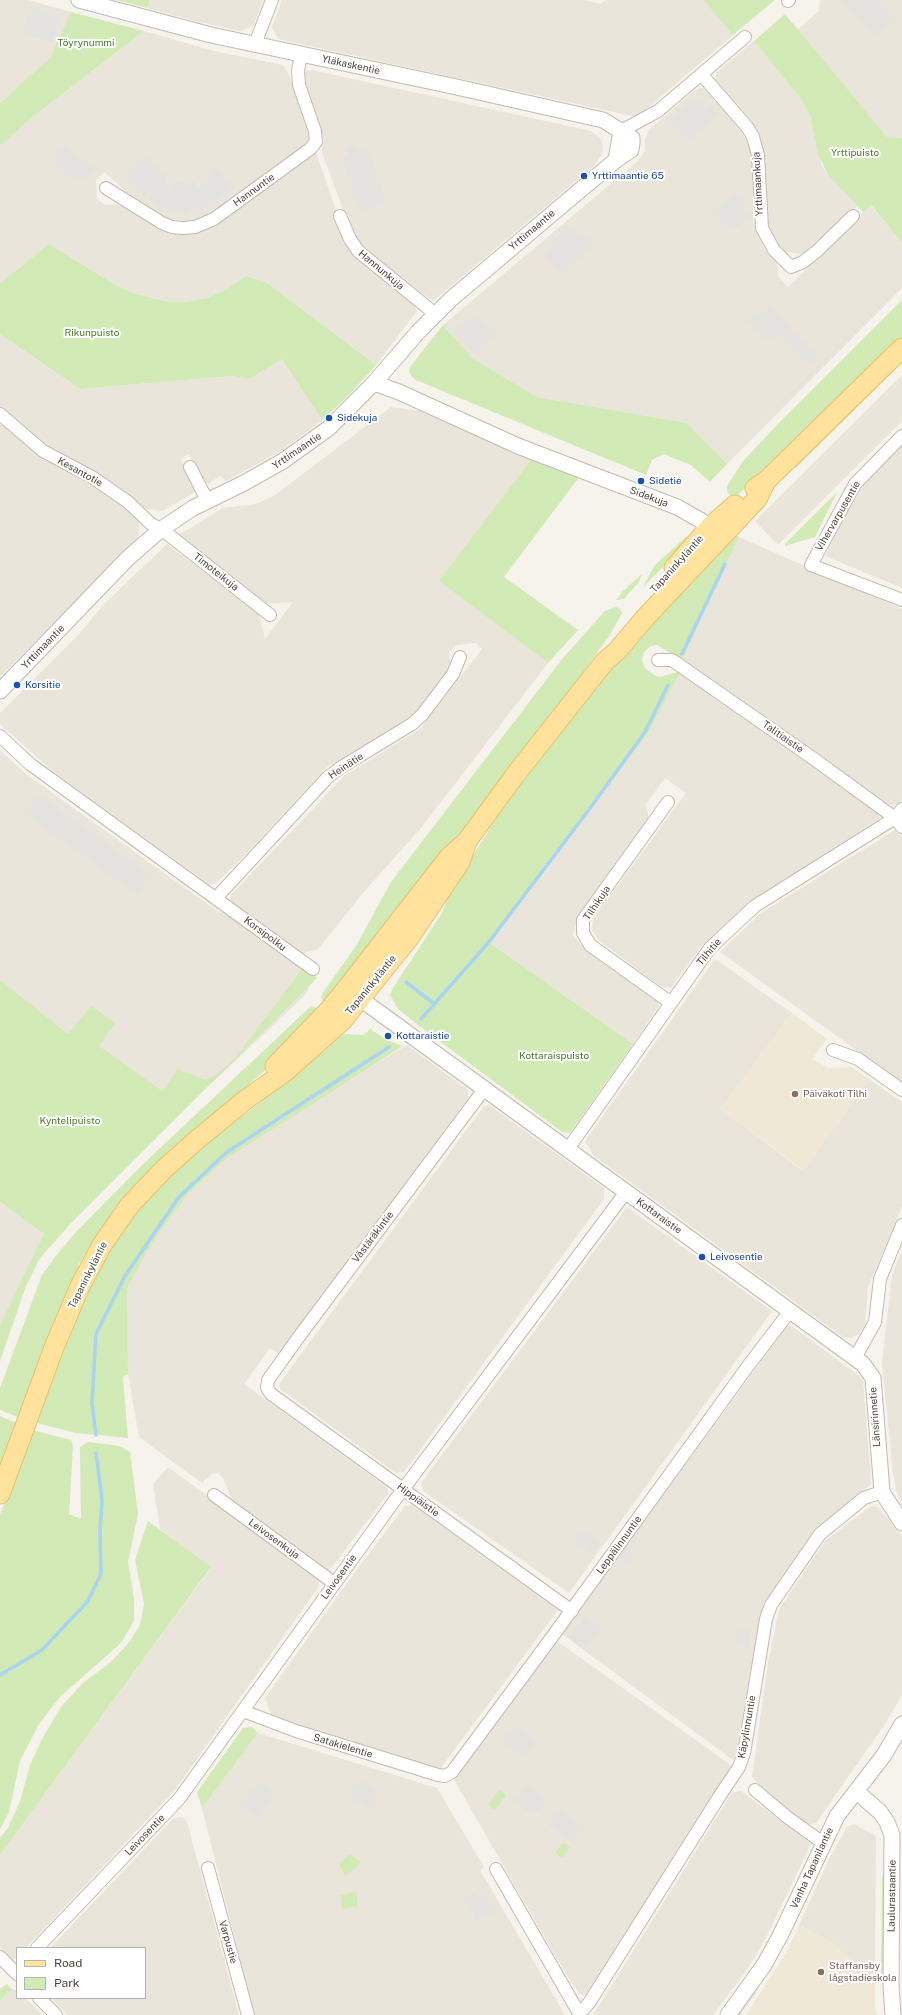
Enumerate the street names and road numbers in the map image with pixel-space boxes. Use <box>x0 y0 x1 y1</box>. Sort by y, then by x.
street label: Yläkaskentie <box>321 53 381 77</box>
street label: Yrttimaankuja <box>750 152 766 216</box>
street label: Hannuntie <box>231 171 277 209</box>
street label: Yrttimaantie <box>506 207 558 253</box>
street label: Hannunkuja <box>356 247 406 293</box>
street label: Yrttimaantie <box>270 430 324 472</box>
street label: Kesantotie <box>55 455 105 489</box>
street label: Vihervarpusentie <box>813 479 863 553</box>
street label: Sidekuja <box>628 484 670 510</box>
street label: Tapaninkyläntie <box>648 533 706 595</box>
street label: Timoteikuja <box>191 551 241 593</box>
street label: Yrttimaantie <box>19 622 67 672</box>
street label: Talitiaistie <box>760 718 806 756</box>
street label: Heinätie <box>326 750 366 782</box>
street label: Tilhikuja <box>581 883 613 923</box>
street label: Korsipolku <box>242 914 288 954</box>
street label: Tilhitie <box>694 936 724 968</box>
street label: Tapaninkyläntie <box>343 953 399 1017</box>
street label: Kottaraistie <box>634 1195 684 1237</box>
street label: Västäräkintie <box>350 1209 396 1265</box>
street label: Tapaninkyläntie <box>66 1240 110 1310</box>
street label: Länsirinnetie <box>867 1387 883 1447</box>
street label: Hippiäistie <box>394 1481 442 1519</box>
street label: Leppälinnuntie <box>594 1514 644 1576</box>
street label: Leivosenkuja <box>246 1516 302 1562</box>
street label: Leivosentie <box>319 1552 359 1602</box>
street label: Käpylinnuntie <box>736 1694 758 1760</box>
street label: Satakielentie <box>312 1731 374 1761</box>
street label: Leivosentie <box>122 1812 168 1858</box>
street label: Vanha Tapanilantie <box>788 1826 836 1910</box>
street label: Laulurastaantie <box>885 1860 899 1932</box>
street label: Varpustie <box>216 1919 240 1965</box>

